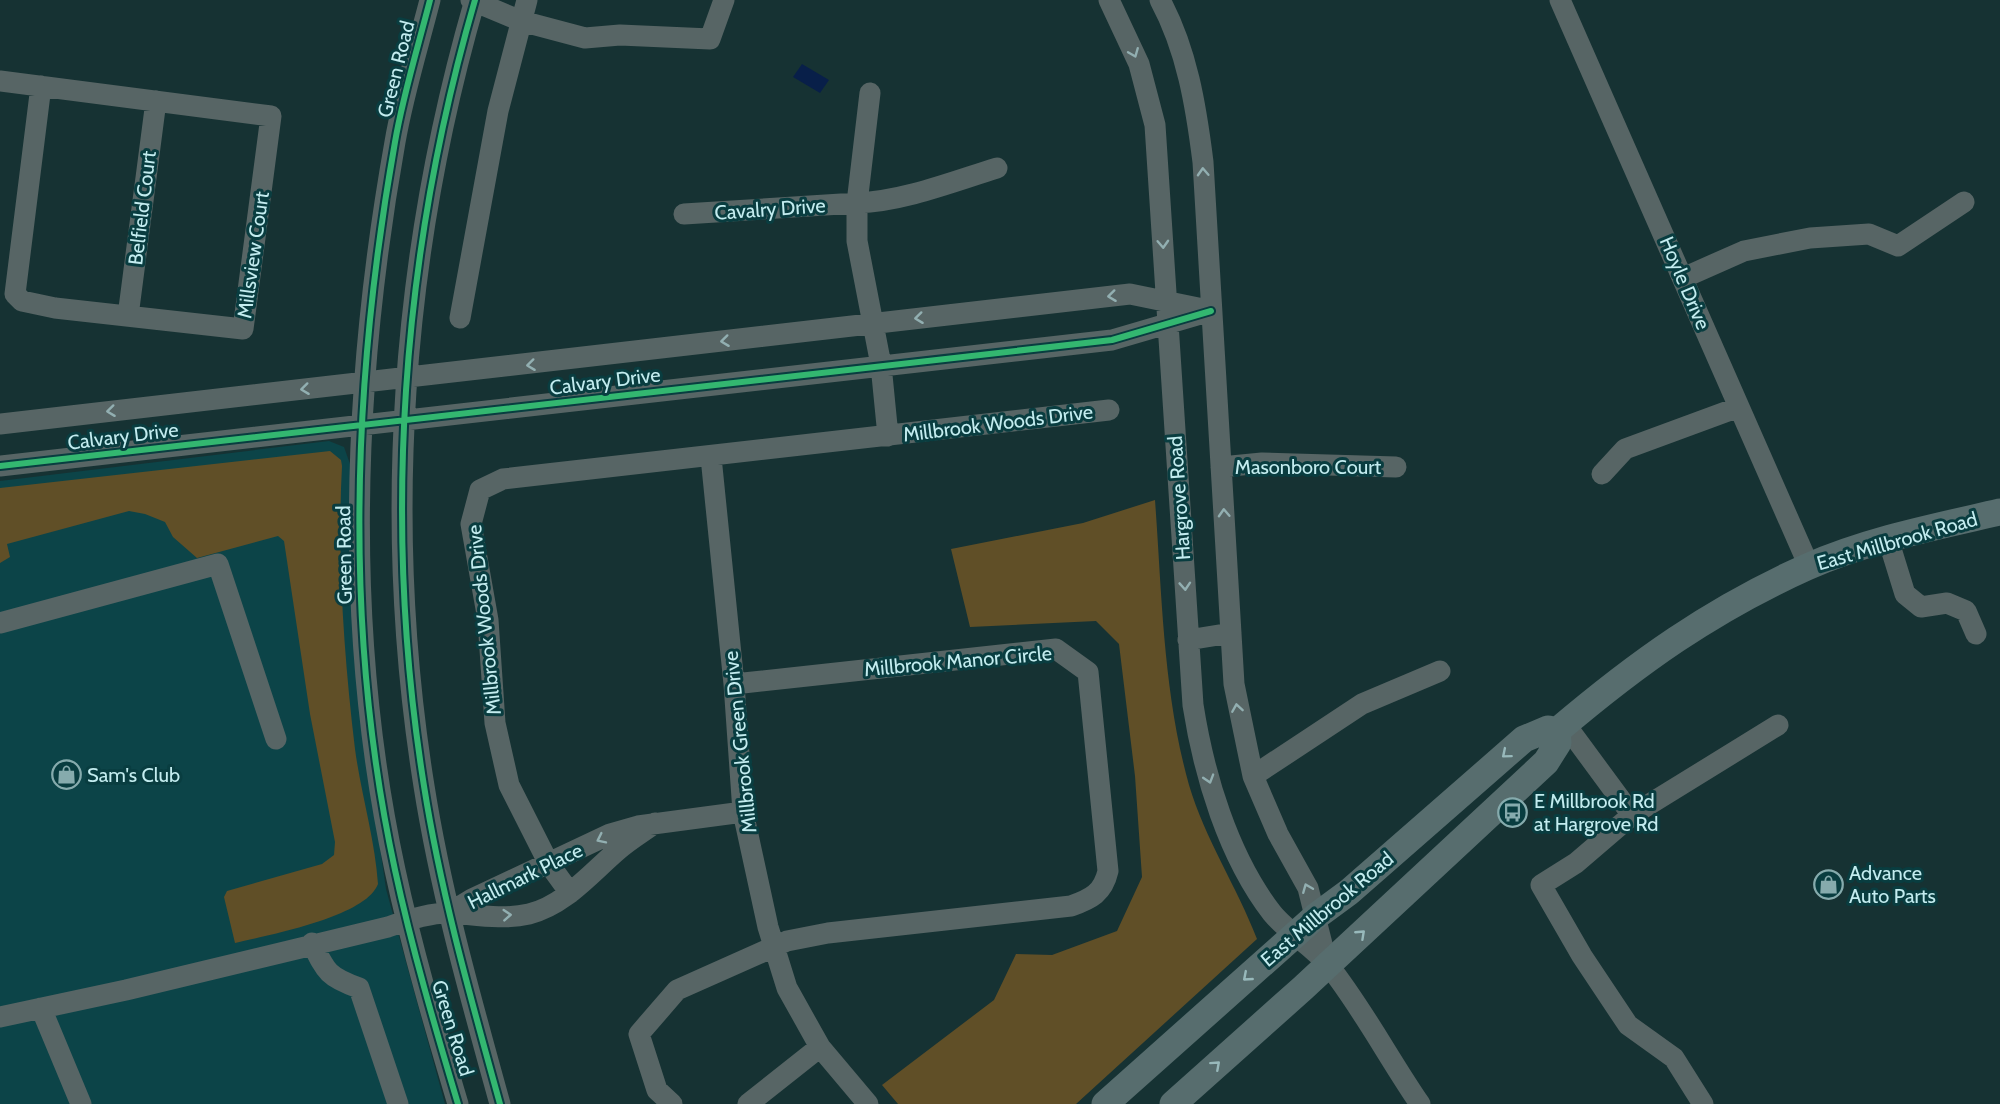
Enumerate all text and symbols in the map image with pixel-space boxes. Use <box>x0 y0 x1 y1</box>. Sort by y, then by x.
street label: Green Road <box>372 18 420 120</box>
one-way arrow <box>1127 46 1139 57</box>
street label: Belfield Court <box>123 149 161 266</box>
one-way arrow <box>1197 167 1210 176</box>
street label: Millsview Court <box>232 190 274 320</box>
street label: Cavalry Drive <box>714 193 826 225</box>
street label: Hoyle Drive <box>1655 233 1715 333</box>
one-way arrow <box>1156 240 1169 249</box>
one-way arrow <box>1108 289 1117 302</box>
one-way arrow <box>914 312 923 324</box>
one-way arrow <box>720 334 730 347</box>
one-way arrow <box>527 358 536 370</box>
street label: Calvary Drive <box>548 362 662 400</box>
one-way arrow <box>300 382 310 395</box>
street label: Millbrook Woods Drive <box>902 399 1094 447</box>
one-way arrow <box>107 405 116 417</box>
street label: Calvary Drive <box>66 417 180 455</box>
street label: Hargrove Road <box>1163 435 1195 561</box>
street label: Masonboro Court <box>1235 455 1381 479</box>
street label: Green Road <box>331 505 357 605</box>
street label: East Millbrook Road <box>1814 507 1980 575</box>
one-way arrow <box>1217 509 1230 518</box>
street label: Millbrook Woods Drive <box>462 524 506 716</box>
one-way arrow <box>1178 581 1191 590</box>
street label: Millbrook Manor Circle <box>863 641 1053 681</box>
street label: Millbrook Green Drive <box>719 650 761 834</box>
one-way arrow <box>1232 703 1244 712</box>
one-way arrow <box>1502 747 1513 758</box>
shop icon: Sam's Club <box>50 759 82 791</box>
place label: Sam's Club <box>87 763 180 787</box>
one-way arrow <box>1202 773 1214 784</box>
place label: E Millbrook Rd at Hargrove Rd <box>1534 789 1658 836</box>
bus stop icon: E Millbrook Rd at Hargrove Rd <box>1497 796 1529 828</box>
one-way arrow <box>596 832 607 843</box>
street label: Hallmark Place <box>464 838 586 914</box>
street label: East Millbrook Road <box>1256 846 1398 972</box>
place label: Advance Auto Parts <box>1849 861 1936 908</box>
shop icon: Advance Auto Parts <box>1812 868 1844 900</box>
one-way arrow <box>1301 884 1314 894</box>
one-way arrow <box>502 909 511 922</box>
one-way arrow <box>1354 930 1365 941</box>
one-way arrow <box>1243 970 1254 981</box>
street label: Green Road <box>427 977 479 1079</box>
one-way arrow <box>1210 1061 1220 1072</box>

